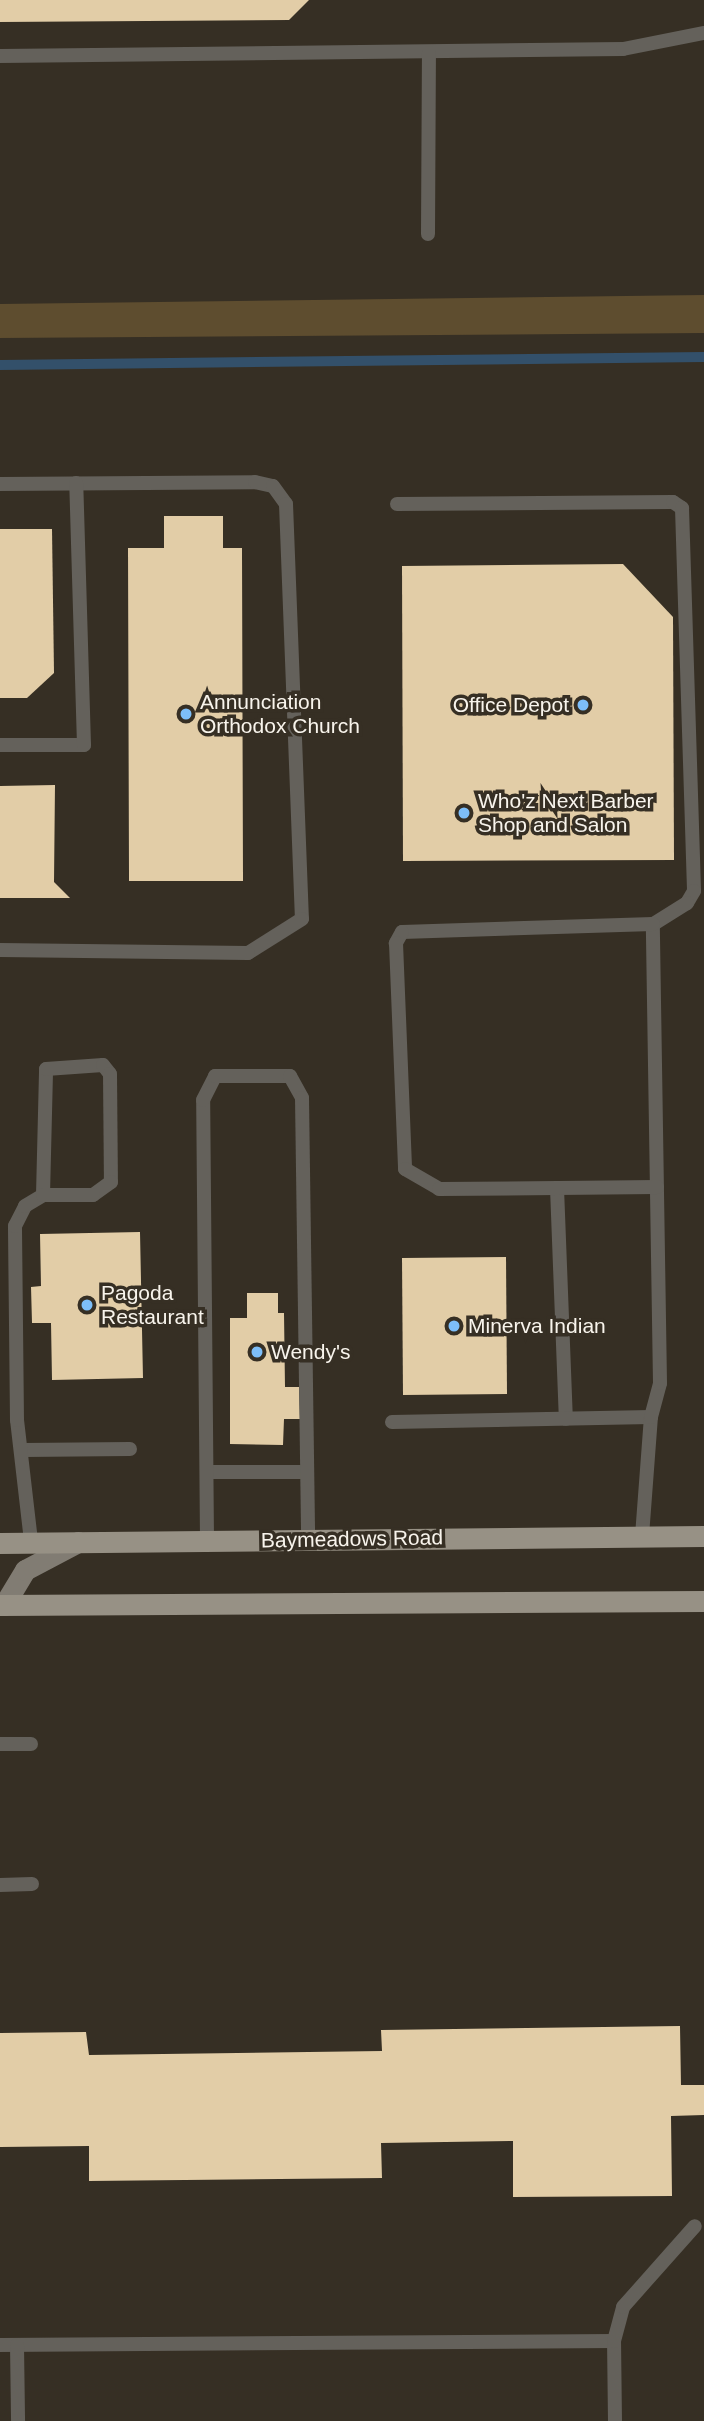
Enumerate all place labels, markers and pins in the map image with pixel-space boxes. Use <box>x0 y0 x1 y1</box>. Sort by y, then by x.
place label: Annunciation Orthodox Church <box>200 689 360 739</box>
place label: Office Depot <box>453 692 569 718</box>
marker: Office Depot <box>575 697 591 713</box>
marker: Annunciation Orthodox Church <box>178 706 194 722</box>
place label: Who'z Next Barber Shop and Salon <box>478 788 654 838</box>
marker: Who'z Next Barber Shop and Salon <box>456 805 472 821</box>
place label: Pagoda Restaurant <box>101 1280 204 1330</box>
marker: Pagoda Restaurant <box>79 1297 95 1313</box>
place label: Minerva Indian <box>468 1313 606 1339</box>
marker: Minerva Indian <box>446 1318 462 1334</box>
place label: Wendy's <box>271 1339 350 1365</box>
marker: Wendy's <box>249 1344 265 1360</box>

